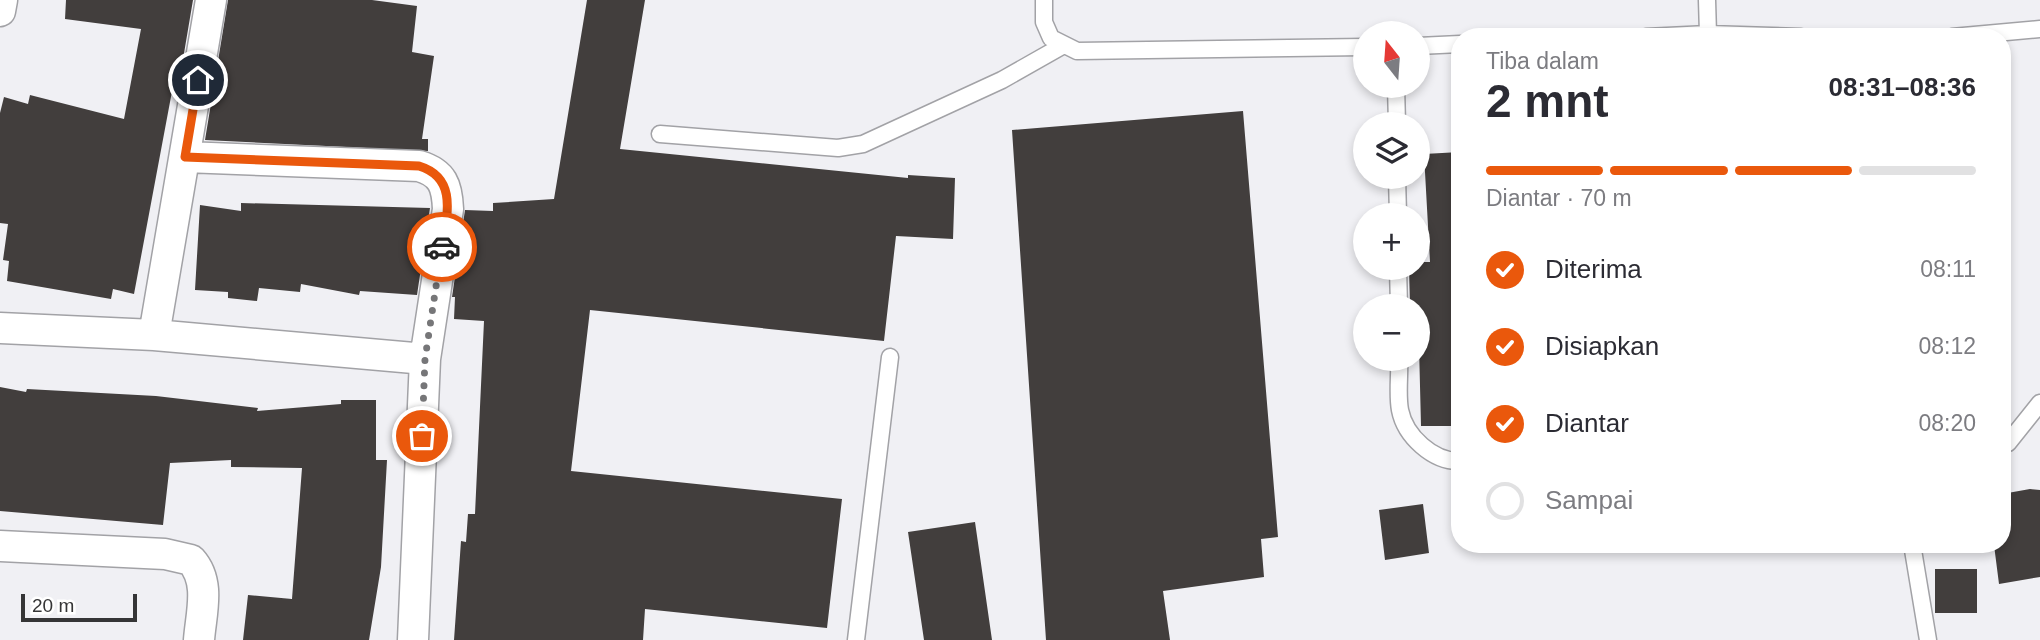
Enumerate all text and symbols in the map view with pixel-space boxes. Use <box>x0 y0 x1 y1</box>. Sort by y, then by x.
north arrow <box>1353 21 1430 98</box>
map controls <box>1353 21 1430 371</box>
text: Tiba dalam <box>1486 48 1599 74</box>
pin <box>168 50 228 110</box>
icon: home <box>179 61 217 99</box>
text: 08:31–08:36 <box>1829 72 1976 102</box>
text: 2 mnt <box>1486 75 1609 127</box>
button: layers <box>1353 112 1430 189</box>
text: Diantar · 70 m <box>1486 185 1632 211</box>
button: + <box>1353 203 1430 280</box>
courier <box>407 212 477 282</box>
icon: car <box>423 228 461 266</box>
icon: check <box>1486 251 1524 289</box>
text: Diterima <box>1545 254 1642 284</box>
text: 08:11 <box>1920 256 1976 282</box>
button: − <box>1353 294 1430 371</box>
icon: check <box>1486 328 1524 366</box>
text: Disiapkan <box>1545 331 1659 361</box>
text: 08:12 <box>1918 333 1976 359</box>
icon: check <box>1486 405 1524 443</box>
pin <box>392 406 452 466</box>
text: Diantar <box>1545 408 1629 438</box>
text: 08:20 <box>1918 410 1976 436</box>
icon: bag <box>403 417 441 455</box>
text: Sampai <box>1545 485 1633 515</box>
scale bar <box>21 591 136 623</box>
text: 20 m <box>32 595 74 616</box>

